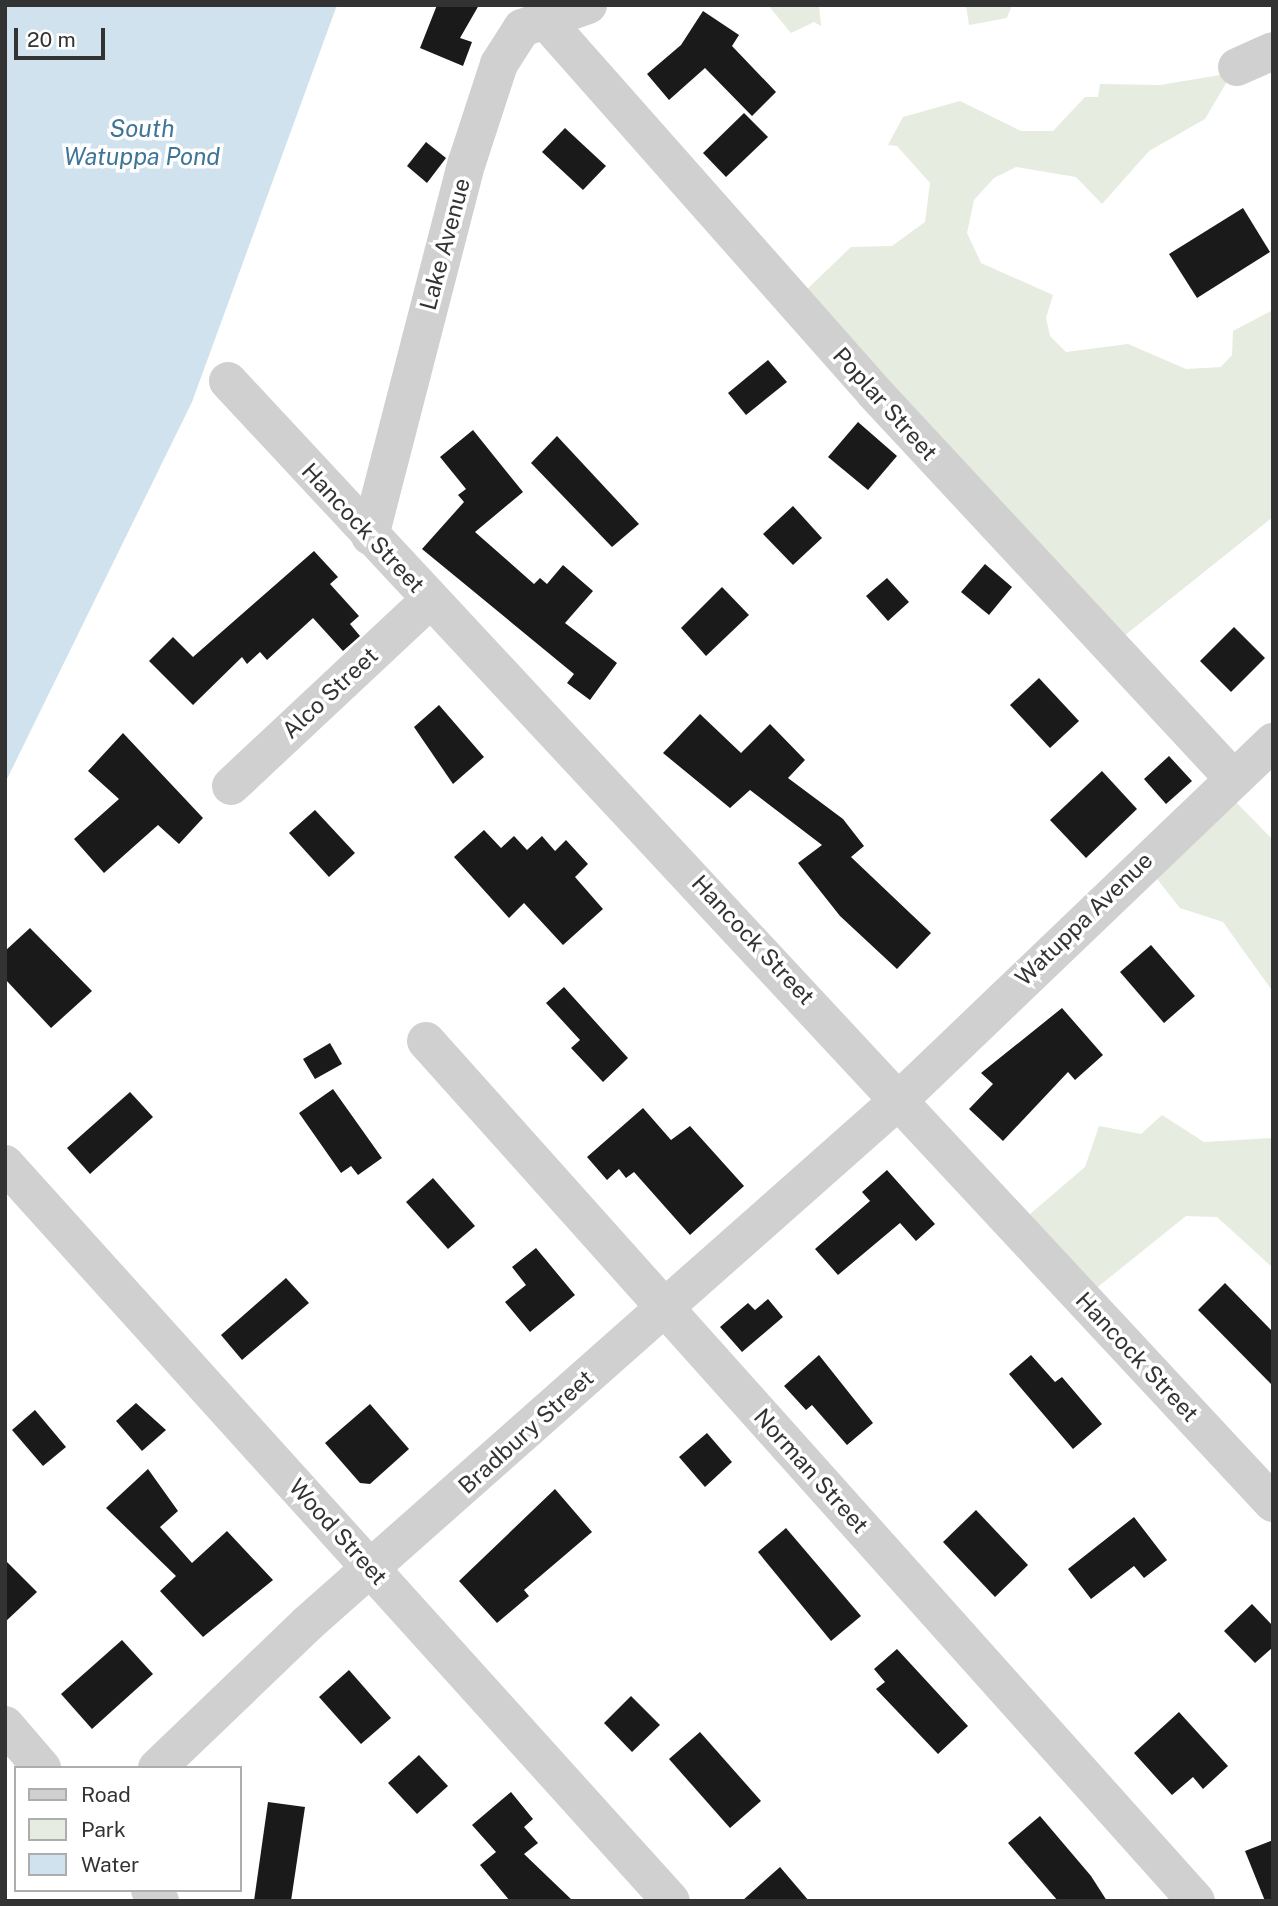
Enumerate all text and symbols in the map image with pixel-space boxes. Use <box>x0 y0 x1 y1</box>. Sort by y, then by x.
scale bar <box>18 14 108 58</box>
text: 20 m <box>27 27 76 52</box>
water label: South Watuppa Pond <box>64 115 220 171</box>
street label: Lake Avenue <box>414 175 476 313</box>
street label: Poplar Street <box>827 342 943 466</box>
street label: Hancock Street <box>296 458 430 598</box>
street label: Alco Street <box>276 642 384 744</box>
street label: Watuppa Avenue <box>1010 847 1158 991</box>
street label: Hancock Street <box>686 870 820 1010</box>
street label: Hancock Street <box>1070 1287 1204 1427</box>
street label: Bradbury Street <box>453 1364 599 1500</box>
street label: Norman Street <box>748 1403 874 1539</box>
street label: Wood Street <box>283 1473 393 1591</box>
legend <box>14 1766 242 1892</box>
text: Road <box>81 1782 131 1807</box>
text: Park <box>81 1817 126 1842</box>
text: Water <box>81 1852 139 1877</box>

